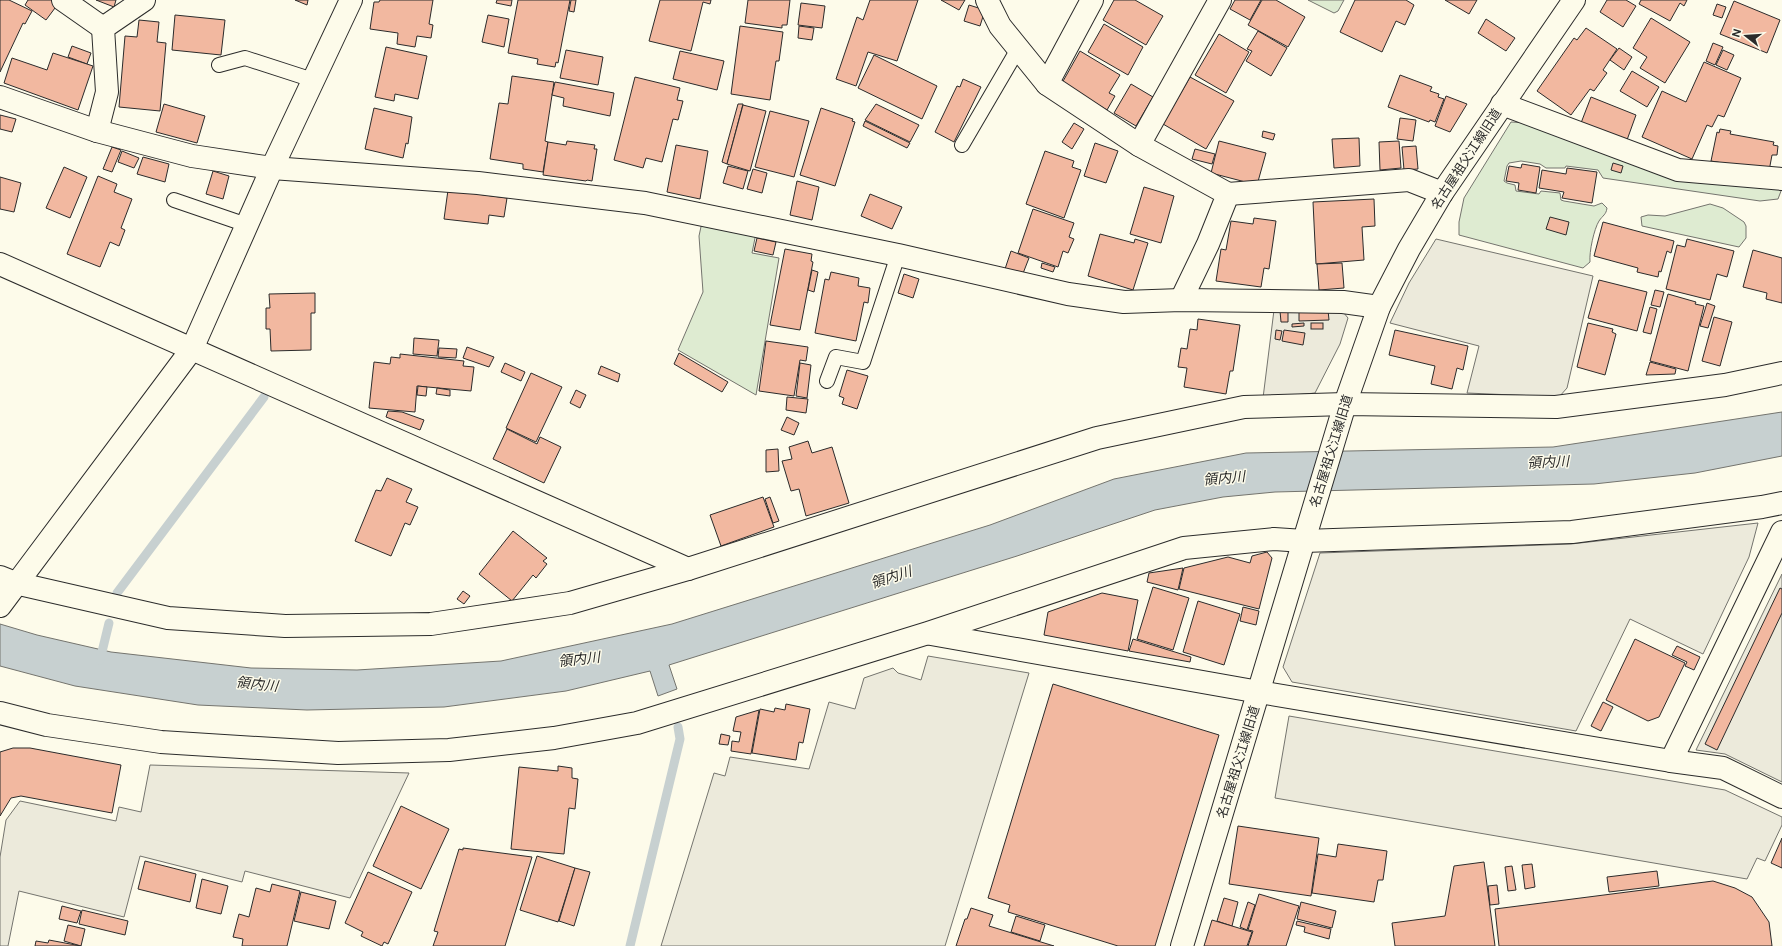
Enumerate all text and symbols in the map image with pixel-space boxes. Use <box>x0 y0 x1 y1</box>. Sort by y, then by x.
north arrow <box>1726 16 1766 56</box>
text: N <box>1729 27 1744 39</box>
street label: 名古屋祖父江線旧道 <box>1427 105 1505 213</box>
street label: 名古屋祖父江線旧道 <box>1306 393 1356 509</box>
water label: 領内川 <box>1527 452 1571 472</box>
water label: 領内川 <box>1202 467 1248 489</box>
water label: 領内川 <box>868 561 916 592</box>
water label: 領内川 <box>557 648 603 670</box>
water label: 領内川 <box>235 673 281 695</box>
street label: 名古屋祖父江線旧道 <box>1213 704 1263 820</box>

